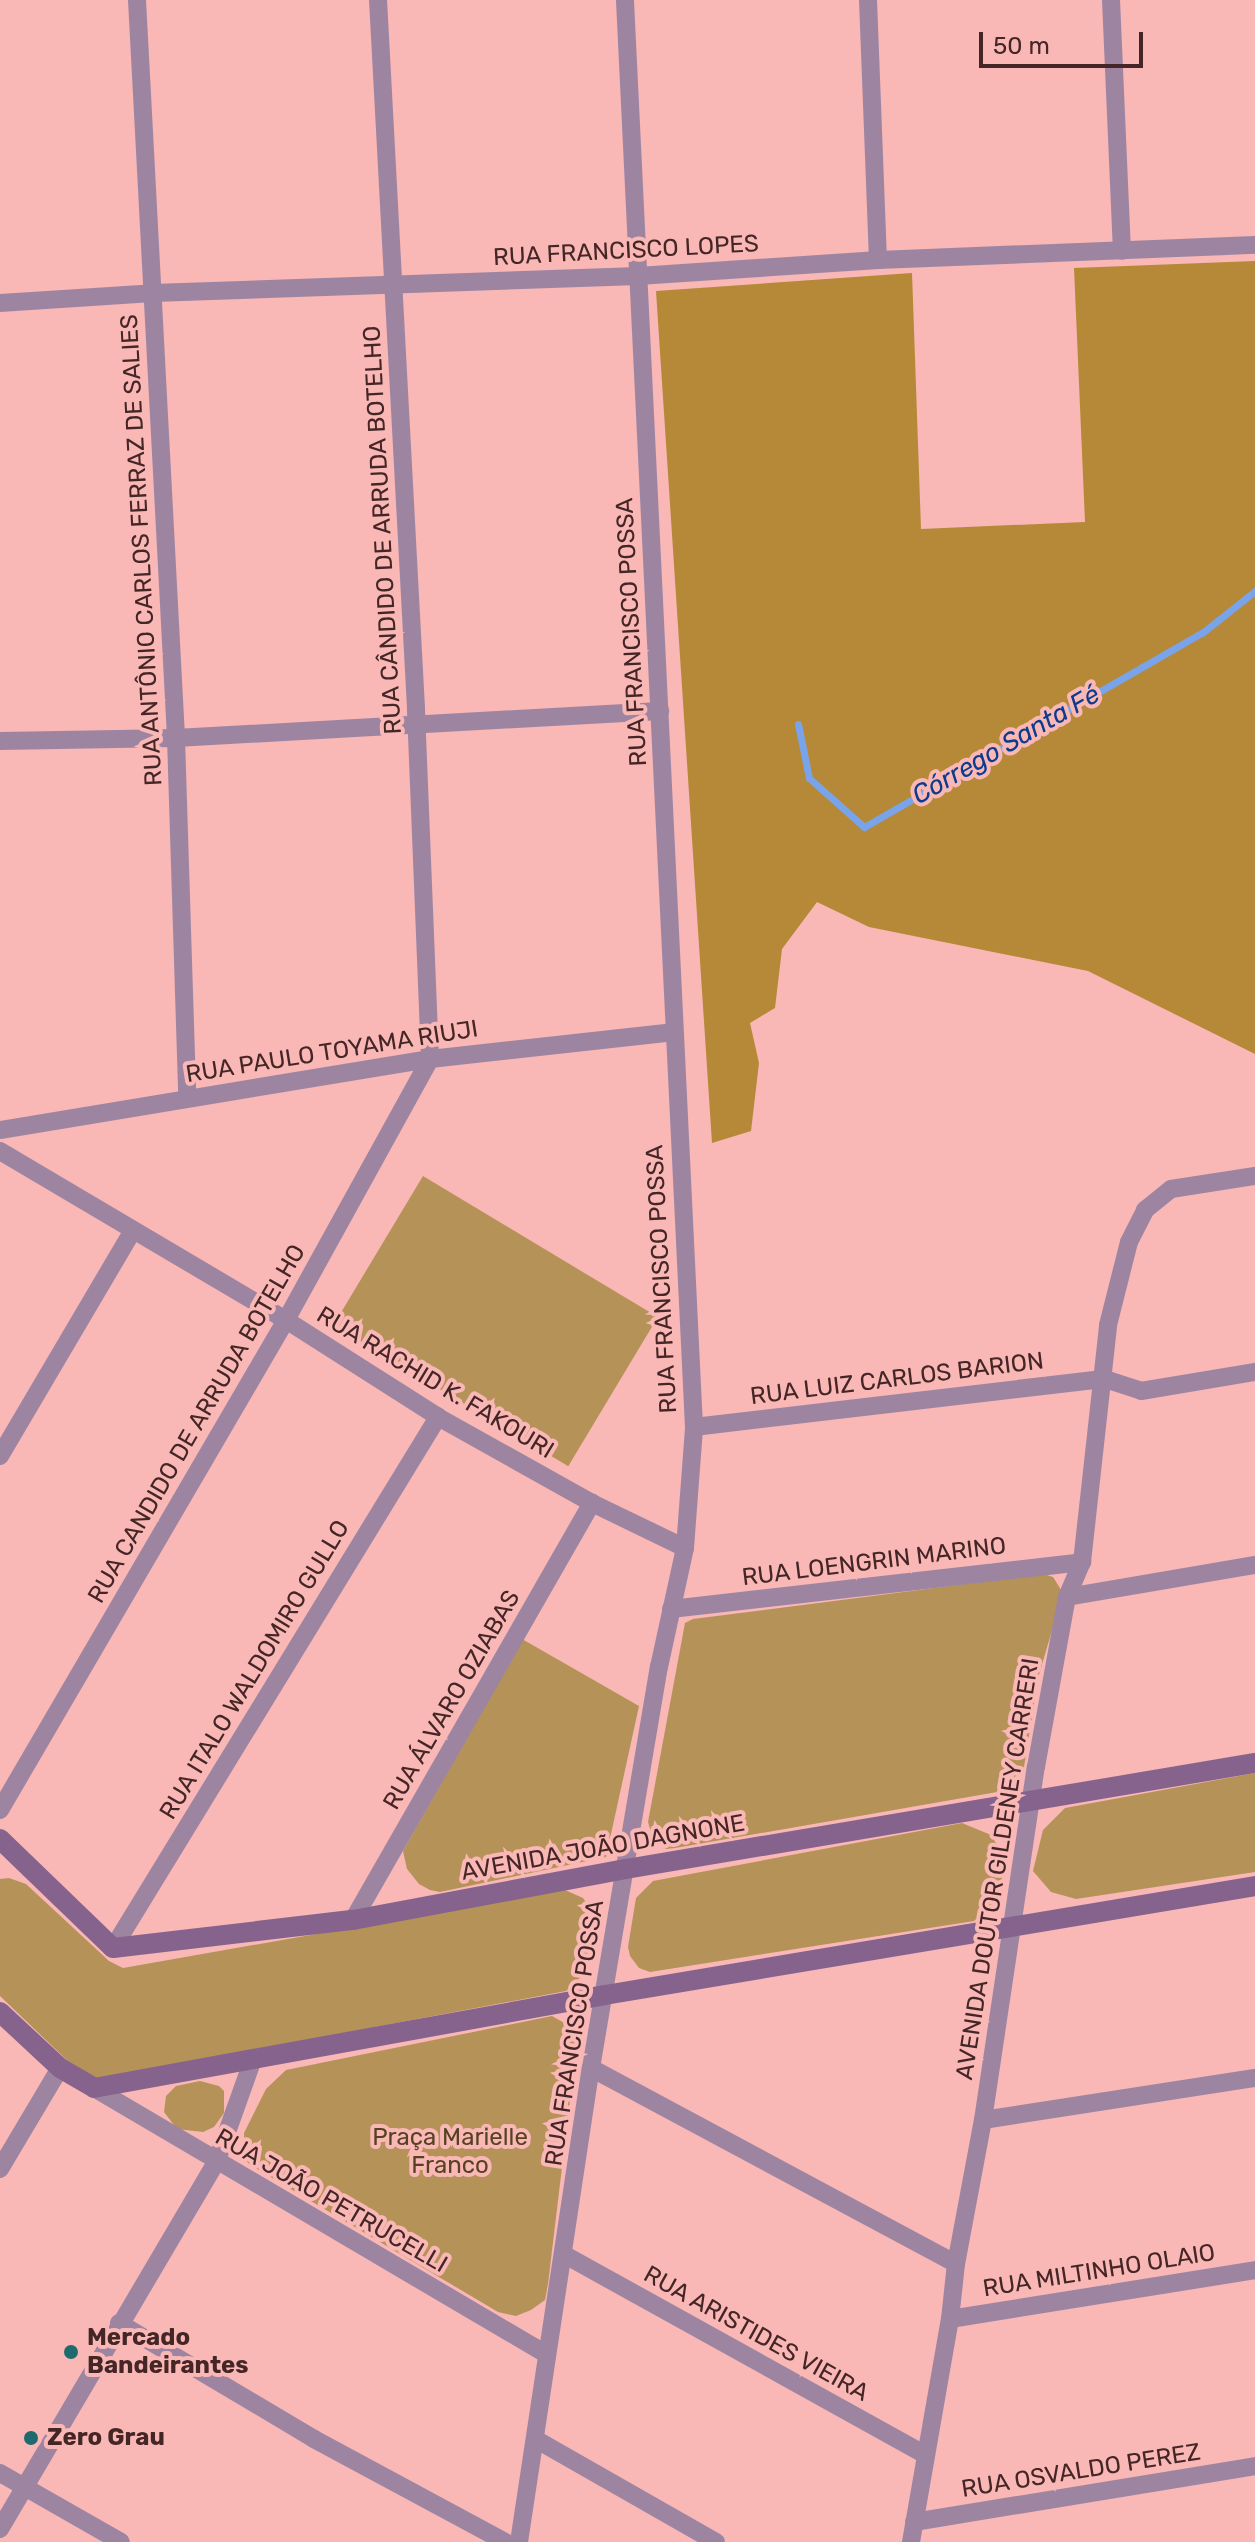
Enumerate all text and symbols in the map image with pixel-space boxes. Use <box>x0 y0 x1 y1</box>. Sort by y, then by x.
scale bar <box>983 16 1147 66</box>
text: 50 m <box>993 32 1050 60</box>
street label: RUA FRANCISCO LOPES <box>492 230 760 272</box>
street label: RUA ANTÔNIO CARLOS FERRAZ DE SALIES <box>115 313 169 787</box>
street label: RUA CÂNDIDO DE ARRUDA BOTELHO <box>358 324 408 736</box>
street label: RUA FRANCISCO POSSA <box>611 497 653 767</box>
water label: Córrego Santa Fé <box>907 679 1105 811</box>
street label: RUA PAULO TOYAMA RIUJI <box>183 1015 481 1089</box>
street label: RUA FRANCISCO POSSA <box>641 1144 683 1414</box>
street label: RUA CANDIDO DE ARRUDA BOTELHO <box>82 1239 312 1609</box>
street label: RUA RACHID K. FAKOURI <box>311 1301 559 1465</box>
street label: RUA LUIZ CARLOS BARION <box>748 1347 1046 1411</box>
street label: RUA ITALO WALDOMIRO GULLO <box>154 1515 356 1825</box>
street label: RUA LOENGRIN MARINO <box>740 1531 1008 1593</box>
street label: RUA ÁLVARO OZIABAS <box>377 1585 527 1815</box>
street label: AVENIDA DOUTOR GILDENEY CARRERI <box>950 1655 1046 2083</box>
street label: AVENIDA JOÃO DAGNONE <box>459 1809 747 1887</box>
street label: RUA FRANCISCO POSSA <box>540 1898 610 2168</box>
street label: RUA JOÃO PETRUCELLI <box>210 2123 452 2279</box>
park label: Praça Marielle Franco <box>372 2124 528 2180</box>
street label: RUA MILTINHO OLAIO <box>980 2238 1218 2304</box>
street label: RUA ARISTIDES VIEIRA <box>638 2260 874 2408</box>
place label: Mercado Bandeirantes <box>87 2324 249 2380</box>
marker: Mercado Bandeirantes <box>62 2343 80 2361</box>
place label: Zero Grau <box>47 2424 165 2452</box>
marker: Zero Grau <box>22 2429 40 2447</box>
street label: RUA OSVALDO PEREZ <box>959 2438 1203 2504</box>

